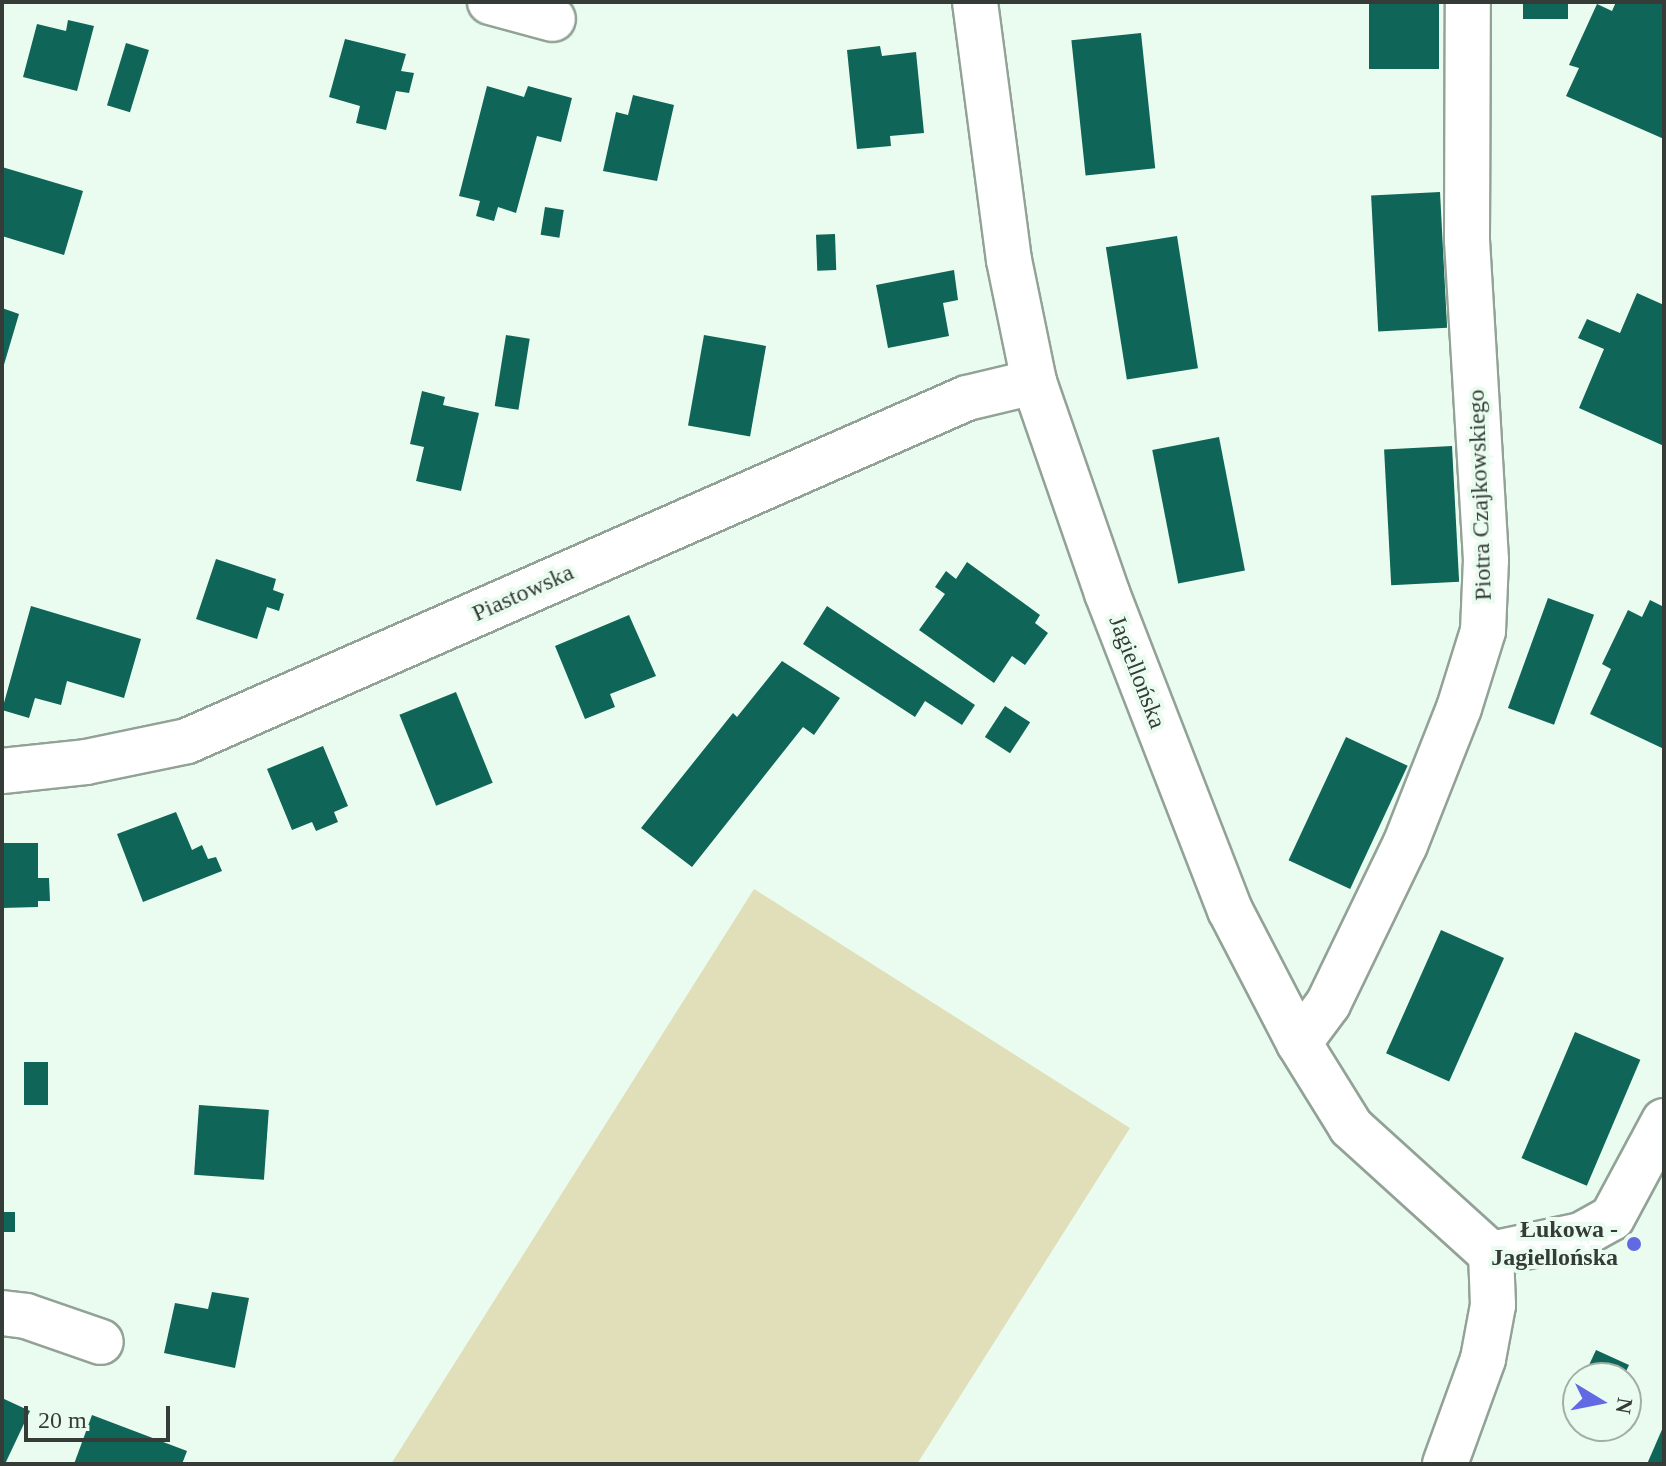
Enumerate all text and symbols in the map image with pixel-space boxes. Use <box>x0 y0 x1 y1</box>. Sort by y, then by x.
street label: Piotra Czajkowskiego <box>1462 389 1498 601</box>
street label: Piastowska <box>468 558 578 628</box>
street label: Jagiellońska <box>1102 611 1172 733</box>
place label: Łukowa - Jagiellońska <box>1491 1216 1618 1272</box>
marker: Łukowa - Jagiellońska <box>1625 1235 1643 1253</box>
north arrow <box>1562 1362 1642 1442</box>
scale bar <box>28 1390 174 1440</box>
text: N <box>1610 1396 1638 1416</box>
text: 20 m <box>38 1407 87 1433</box>

